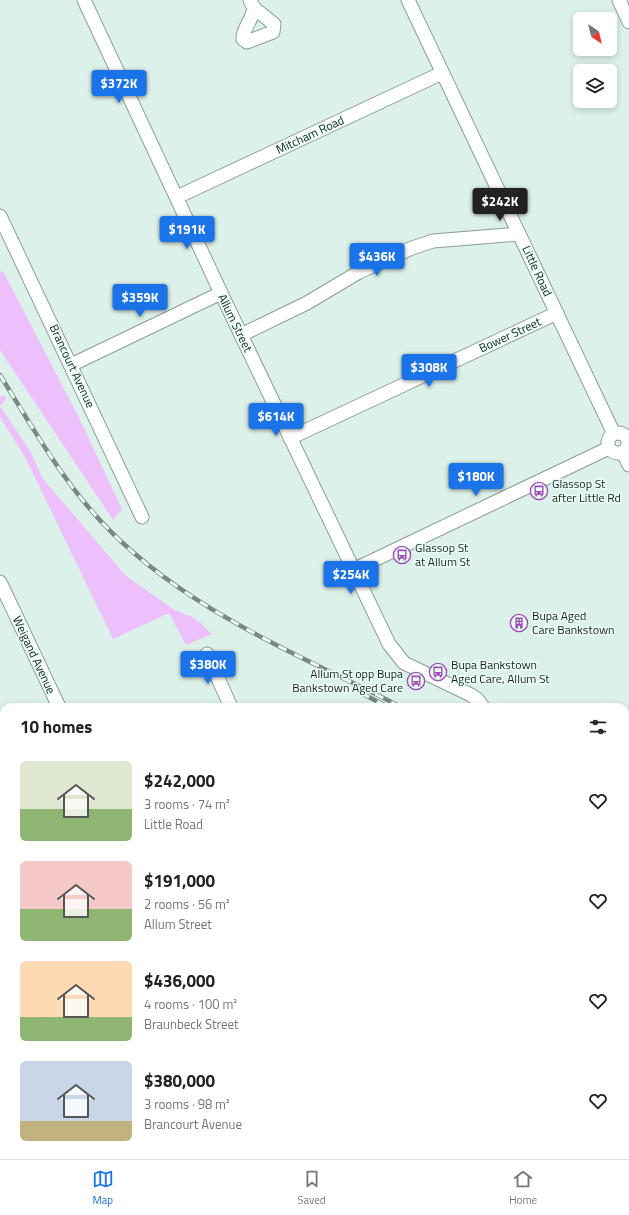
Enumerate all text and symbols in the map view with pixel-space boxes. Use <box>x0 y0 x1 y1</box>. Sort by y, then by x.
north arrow <box>573 12 617 56</box>
map controls <box>573 12 617 108</box>
button: layers <box>573 64 617 108</box>
pin: $372K <box>91 70 147 104</box>
text: $372K <box>101 73 137 93</box>
street label: Mitcham Road <box>273 110 347 159</box>
pin: $242K <box>472 188 528 222</box>
text: $242K <box>482 191 518 211</box>
pin: $191K <box>159 216 215 250</box>
text: $191K <box>169 219 205 239</box>
street label: Little Road <box>517 242 558 299</box>
pin: $436K <box>349 243 405 277</box>
text: $436K <box>359 246 395 266</box>
pin: $359K <box>112 284 168 318</box>
text: $359K <box>122 287 158 307</box>
street label: Allum Street <box>213 290 258 356</box>
street label: Bower Street <box>476 312 545 357</box>
street label: Brancourt Avenue <box>45 321 100 411</box>
pin: $308K <box>401 354 457 388</box>
text: $308K <box>411 357 447 377</box>
pin: $614K <box>248 403 304 437</box>
text: $614K <box>258 406 294 426</box>
pin: $180K <box>448 463 504 497</box>
text: $180K <box>458 466 494 486</box>
place label: Glassop St after Little Rd <box>552 474 621 507</box>
bus stop icon: Glassop St after Little Rd <box>529 481 549 501</box>
place label: Glassop St at Allum St <box>415 538 471 571</box>
bus stop icon: Glassop St at Allum St <box>392 545 412 565</box>
pin: $254K <box>323 561 379 595</box>
text: $254K <box>333 564 369 584</box>
place label: Bupa Aged Care Bankstown <box>532 606 615 639</box>
street label: Weigand Avenue <box>8 613 61 697</box>
building icon: Bupa Aged Care Bankstown <box>509 613 529 633</box>
pin: $380K <box>180 651 236 685</box>
text: $380K <box>190 654 226 674</box>
place label: Bupa Bankstown Aged Care, Allum St <box>451 655 550 688</box>
bus stop icon: Bupa Bankstown Aged Care, Allum St <box>428 662 448 682</box>
place label: Allum St opp Bupa Bankstown Aged Care <box>292 664 403 697</box>
bus stop icon: Allum St opp Bupa Bankstown Aged Care <box>406 671 426 691</box>
text: 10 homes <box>20 714 92 740</box>
icon: filters <box>587 716 609 738</box>
text: $242,000 <box>144 768 215 794</box>
icon: home <box>52 777 100 825</box>
icon: heart <box>587 790 609 812</box>
text: 3 rooms · 74 m² <box>144 794 230 814</box>
text: Little Road <box>144 814 203 834</box>
text: $191,000 <box>144 868 215 894</box>
icon: home <box>52 877 100 925</box>
icon: heart <box>587 890 609 912</box>
text: 2 rooms · 56 m² <box>144 894 230 914</box>
text: Allum Street <box>144 914 212 934</box>
text: $436,000 <box>144 968 215 994</box>
icon: home <box>52 977 100 1025</box>
icon: heart <box>587 990 609 1012</box>
text: 4 rooms · 100 m² <box>144 994 237 1014</box>
text: Braunbeck Street <box>144 1014 239 1034</box>
text: $380,000 <box>144 1068 215 1094</box>
icon: home <box>52 1077 100 1125</box>
icon: heart <box>587 1090 609 1112</box>
text: 3 rooms · 98 m² <box>144 1094 230 1114</box>
text: Brancourt Avenue <box>144 1114 242 1134</box>
tab: Map <box>92 1168 114 1208</box>
tab: Saved <box>298 1168 326 1208</box>
tab: Home <box>509 1168 537 1208</box>

